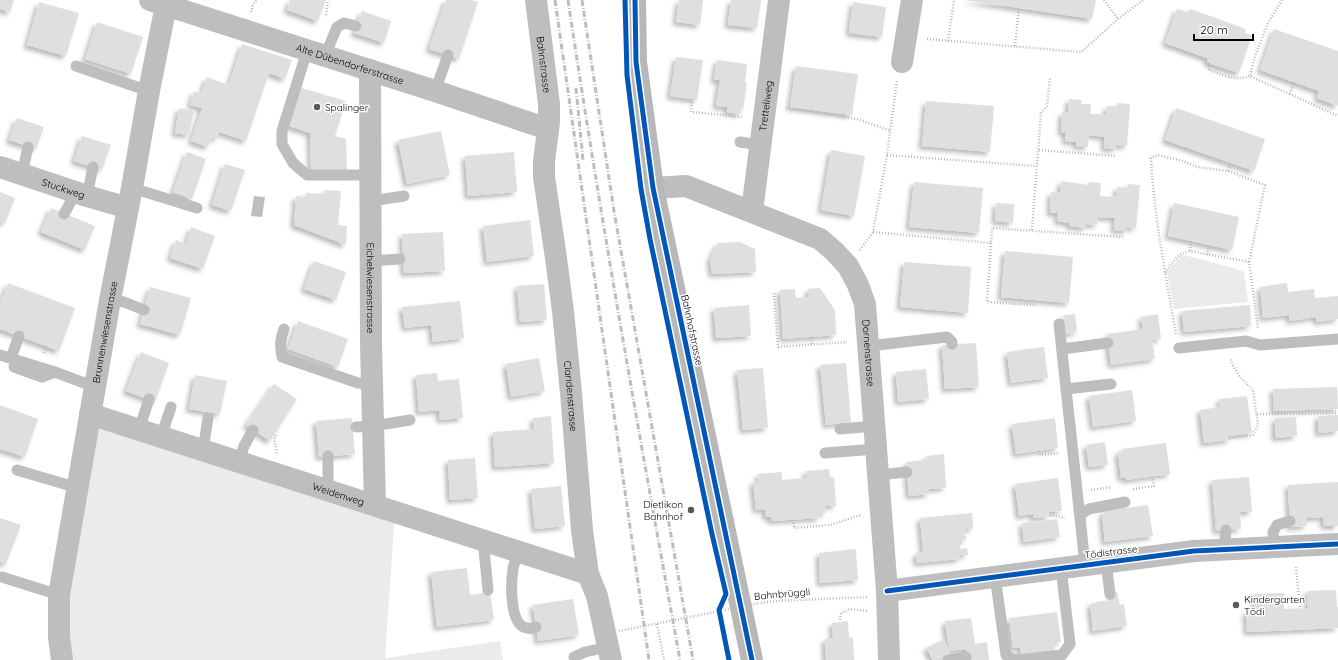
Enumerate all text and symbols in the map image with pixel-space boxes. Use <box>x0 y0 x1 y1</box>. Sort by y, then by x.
scale bar <box>1194 16 1253 42</box>
text: 20 m <box>1200 22 1228 37</box>
street label: Bahnstrasse <box>534 35 554 94</box>
street label: Alte Dübendorferstrasse <box>294 41 406 87</box>
street label: Tretteliweg <box>756 80 775 132</box>
place label: Spalinger <box>325 101 369 114</box>
marker: Spalinger <box>312 102 322 112</box>
street label: Stuckweg <box>40 175 87 201</box>
street label: Eichelwiesenstrasse <box>364 243 377 334</box>
street label: Brunnenwiesenstrasse <box>89 280 120 384</box>
street label: Bahnhofstrasse <box>678 293 706 367</box>
street label: Dornenstrasse <box>860 319 878 387</box>
street label: Claridenstrasse <box>561 360 581 433</box>
street label: Weidenweg <box>311 479 366 508</box>
place label: Dietlikon Bahnhof <box>643 498 683 523</box>
marker: Dietlikon Bahnhof <box>686 505 696 515</box>
street label: Tödistrasse <box>1084 542 1139 562</box>
street label: Bahnbrüggli <box>753 585 811 603</box>
place label: Kindergarten Tödi <box>1244 593 1305 618</box>
marker: Kindergarten Tödi <box>1231 600 1241 610</box>

